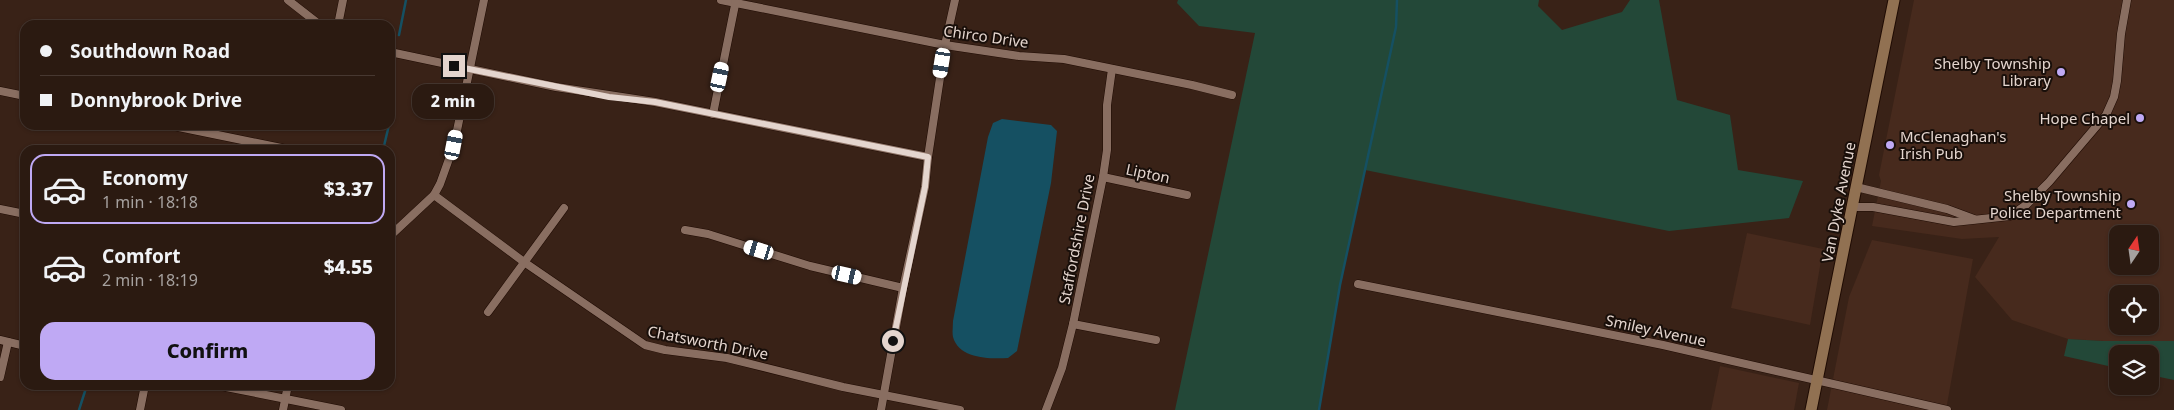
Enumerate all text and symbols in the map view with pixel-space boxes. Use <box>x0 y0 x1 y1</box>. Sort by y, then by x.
street label: Chirco Drive <box>942 20 1030 52</box>
text: Southdown Road <box>70 38 230 64</box>
car <box>932 47 951 79</box>
place label: Shelby Township Library <box>1934 53 2051 90</box>
route end <box>443 55 465 77</box>
car <box>709 61 730 93</box>
marker: Shelby Township Library <box>2055 66 2067 78</box>
callout: 2 min <box>413 84 495 118</box>
text: Donnybrook Drive <box>70 87 242 113</box>
text: 2 min <box>431 90 475 112</box>
place label: Hope Chapel <box>2040 108 2130 128</box>
marker: Hope Chapel <box>2134 112 2146 124</box>
place label: McClenaghan's Irish Pub <box>1900 126 2006 163</box>
car <box>443 129 464 161</box>
marker: McClenaghan's Irish Pub <box>1884 139 1896 151</box>
street label: Van Dyke Avenue <box>1817 140 1859 264</box>
street label: Lipton <box>1124 159 1172 187</box>
text: Economy <box>102 165 188 191</box>
icon: car <box>42 167 87 212</box>
street label: Staffordshire Drive <box>1054 172 1098 306</box>
text: $3.37 <box>324 176 373 202</box>
place label: Shelby Township Police Department <box>1990 185 2122 222</box>
text: 1 min · 18:18 <box>102 191 198 213</box>
marker: Shelby Township Police Department <box>2125 198 2137 210</box>
north arrow <box>2109 225 2159 275</box>
map controls <box>2109 225 2159 395</box>
car <box>742 238 775 262</box>
text: Comfort <box>102 243 181 269</box>
icon: car <box>42 245 87 290</box>
text: $4.55 <box>324 254 373 280</box>
car <box>830 264 863 286</box>
text: 2 min · 18:19 <box>102 269 198 291</box>
button: locate <box>2109 285 2159 335</box>
street label: Smiley Avenue <box>1604 310 1708 350</box>
street label: Chatsworth Drive <box>646 320 770 364</box>
button: Confirm <box>40 322 375 380</box>
route start <box>882 330 904 352</box>
button: layers <box>2109 345 2159 395</box>

